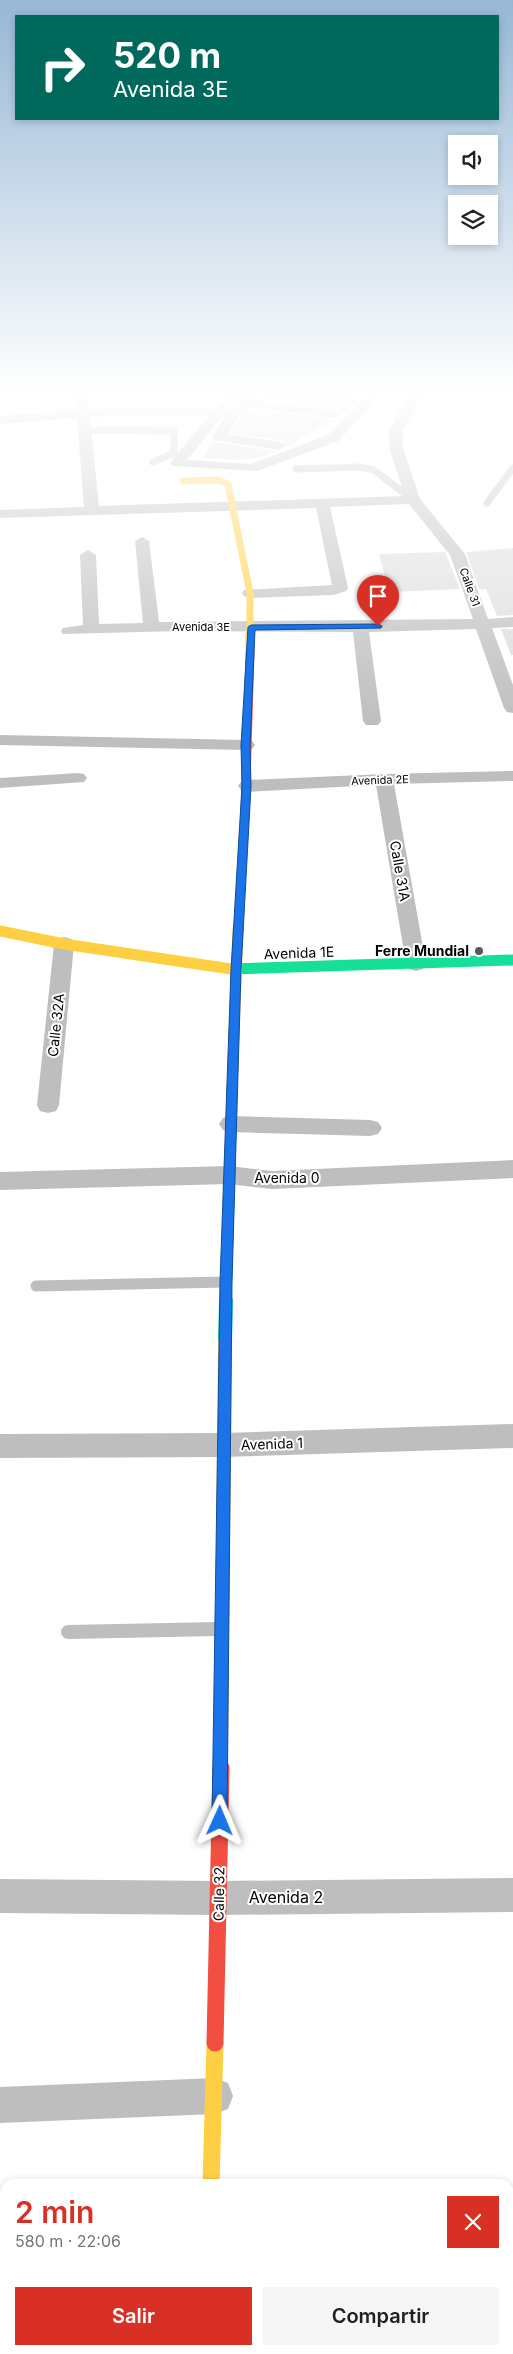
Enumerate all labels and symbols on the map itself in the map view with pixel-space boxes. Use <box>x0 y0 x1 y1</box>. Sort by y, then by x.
street label: Calle 31 <box>457 566 483 608</box>
pin <box>357 575 399 626</box>
street label: Avenida 3E <box>172 620 230 634</box>
street label: Avenida 2E <box>351 772 409 788</box>
street label: Calle 31A <box>387 839 414 903</box>
place label: Ferre Mundial <box>375 942 469 959</box>
street label: Avenida 1E <box>263 943 335 962</box>
marker: Ferre Mundial <box>473 945 485 957</box>
street label: Calle 32A <box>44 992 67 1058</box>
street label: Avenida 0 <box>254 1169 320 1186</box>
street label: Avenida 1 <box>241 1434 303 1453</box>
position arrow <box>193 1794 245 1846</box>
street label: Calle 32 <box>210 1867 227 1921</box>
street label: Avenida 2 <box>249 1887 323 1907</box>

